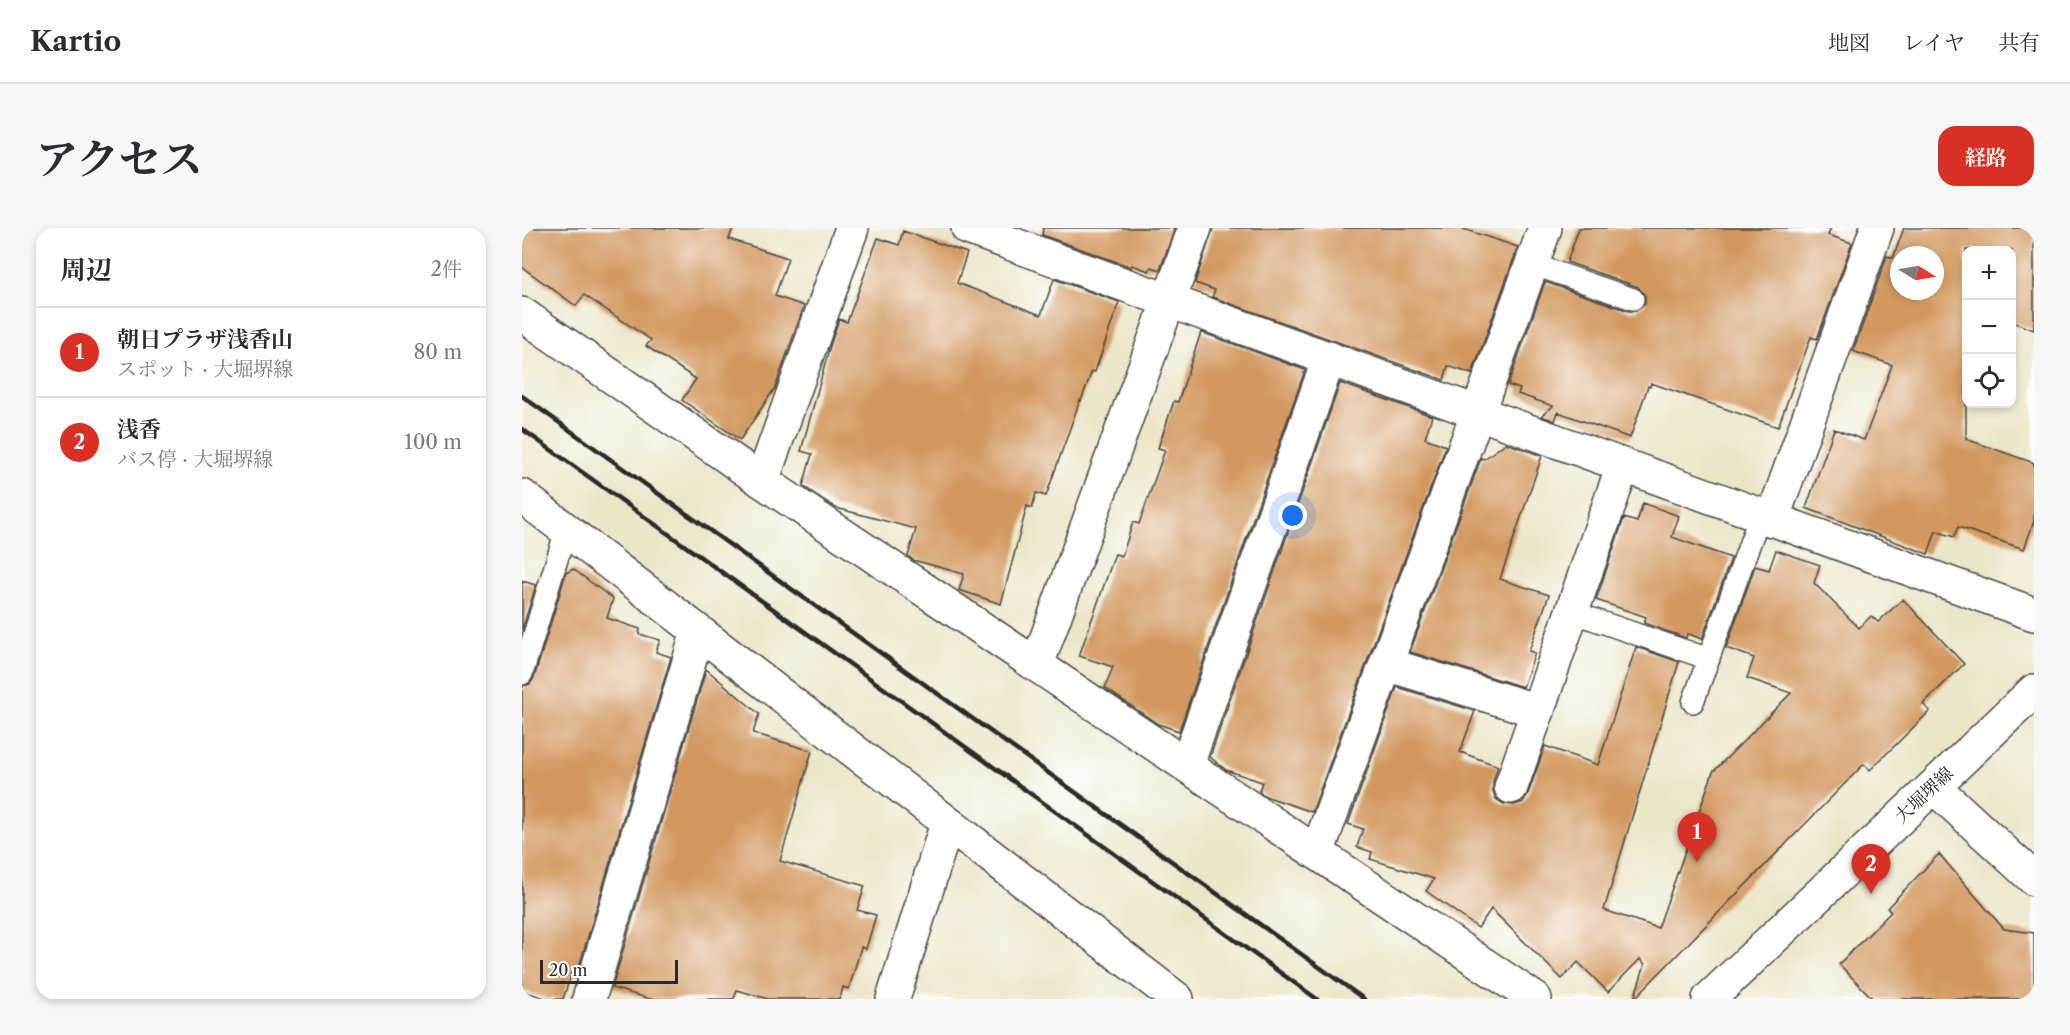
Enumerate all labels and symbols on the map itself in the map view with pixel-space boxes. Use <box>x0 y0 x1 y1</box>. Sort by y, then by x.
north arrow <box>1890 246 1944 300</box>
your location <box>1278 501 1307 530</box>
street label: 大堀堺線 <box>1890 762 1958 828</box>
pin: 1 <box>1678 812 1716 862</box>
pin: 2 <box>1852 844 1890 894</box>
scale bar <box>540 957 678 984</box>

